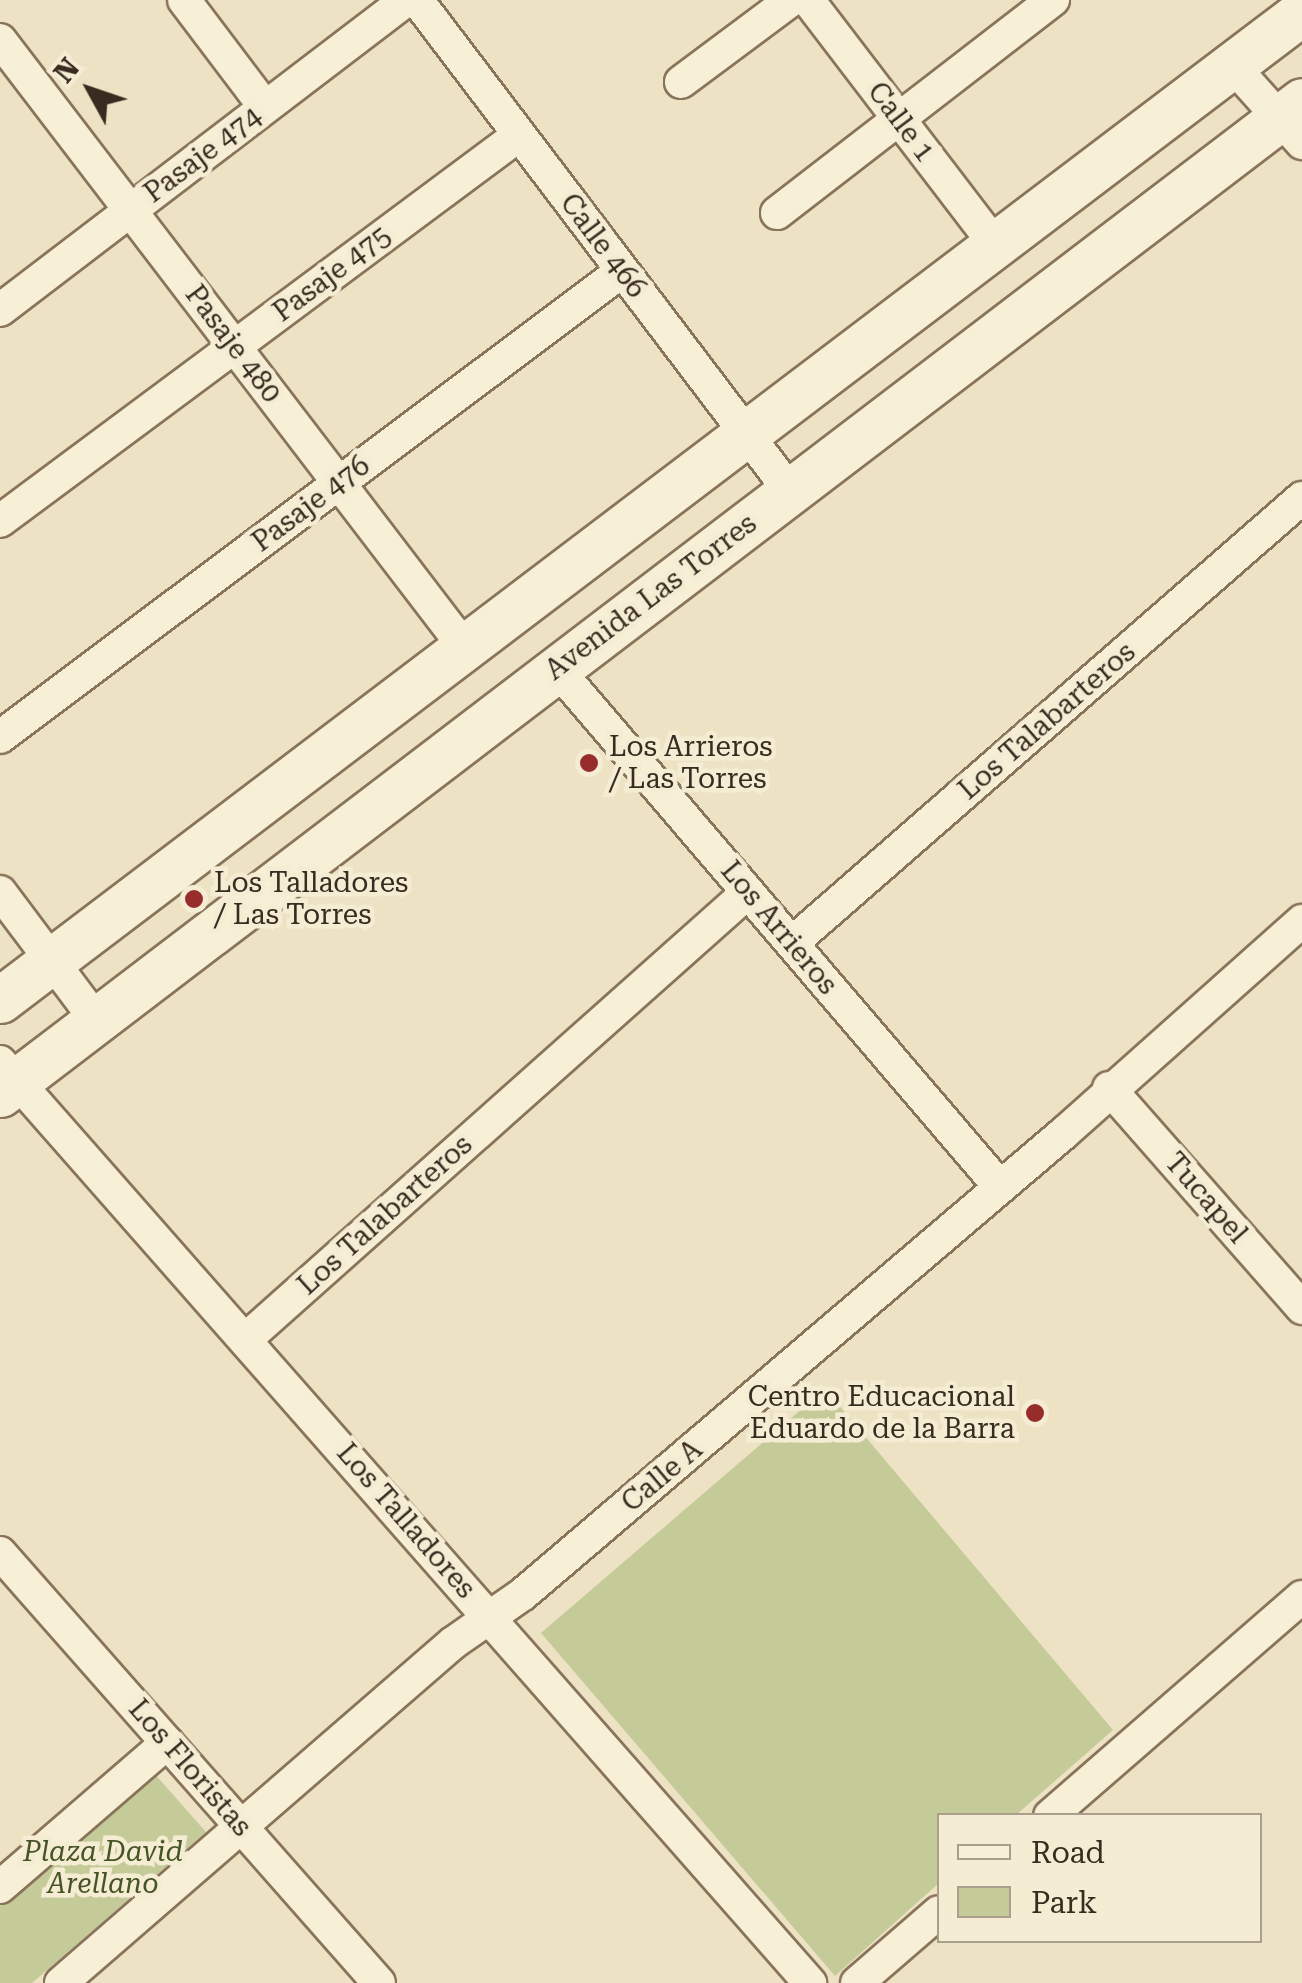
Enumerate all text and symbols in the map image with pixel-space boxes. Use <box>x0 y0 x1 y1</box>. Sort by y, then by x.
north arrow <box>40 40 140 140</box>
text: N <box>47 52 86 89</box>
street label: Calle 1 <box>860 76 942 168</box>
street label: Pasaje 474 <box>138 100 268 210</box>
street label: Calle 466 <box>553 187 653 305</box>
street label: Pasaje 475 <box>267 219 397 329</box>
street label: Pasaje 480 <box>178 279 288 409</box>
street label: Pasaje 476 <box>246 449 376 559</box>
street label: Avenida Las Torres <box>539 507 763 687</box>
street label: Los Talabarteros <box>952 635 1142 807</box>
place label: Los Arrieros / Las Torres <box>609 730 773 796</box>
marker: Los Arrieros / Las Torres <box>578 752 600 774</box>
street label: Los Arrieros <box>714 855 844 1001</box>
place label: Los Talladores / Las Torres <box>214 866 408 932</box>
marker: Los Talladores / Las Torres <box>183 888 205 910</box>
street label: Los Talabarteros <box>291 1128 479 1302</box>
street label: Tucapel <box>1158 1146 1254 1250</box>
place label: Centro Educacional Eduardo de la Barra <box>748 1380 1015 1446</box>
marker: Centro Educacional Eduardo de la Barra <box>1024 1402 1046 1424</box>
street label: Calle A <box>615 1433 709 1519</box>
street label: Los Talladores <box>330 1437 482 1605</box>
street label: Los Floristas <box>121 1693 259 1843</box>
legend <box>937 1813 1262 1943</box>
park label: Plaza David Arellano <box>23 1835 183 1901</box>
text: Road <box>1031 1835 1105 1870</box>
text: Park <box>1031 1885 1097 1920</box>

